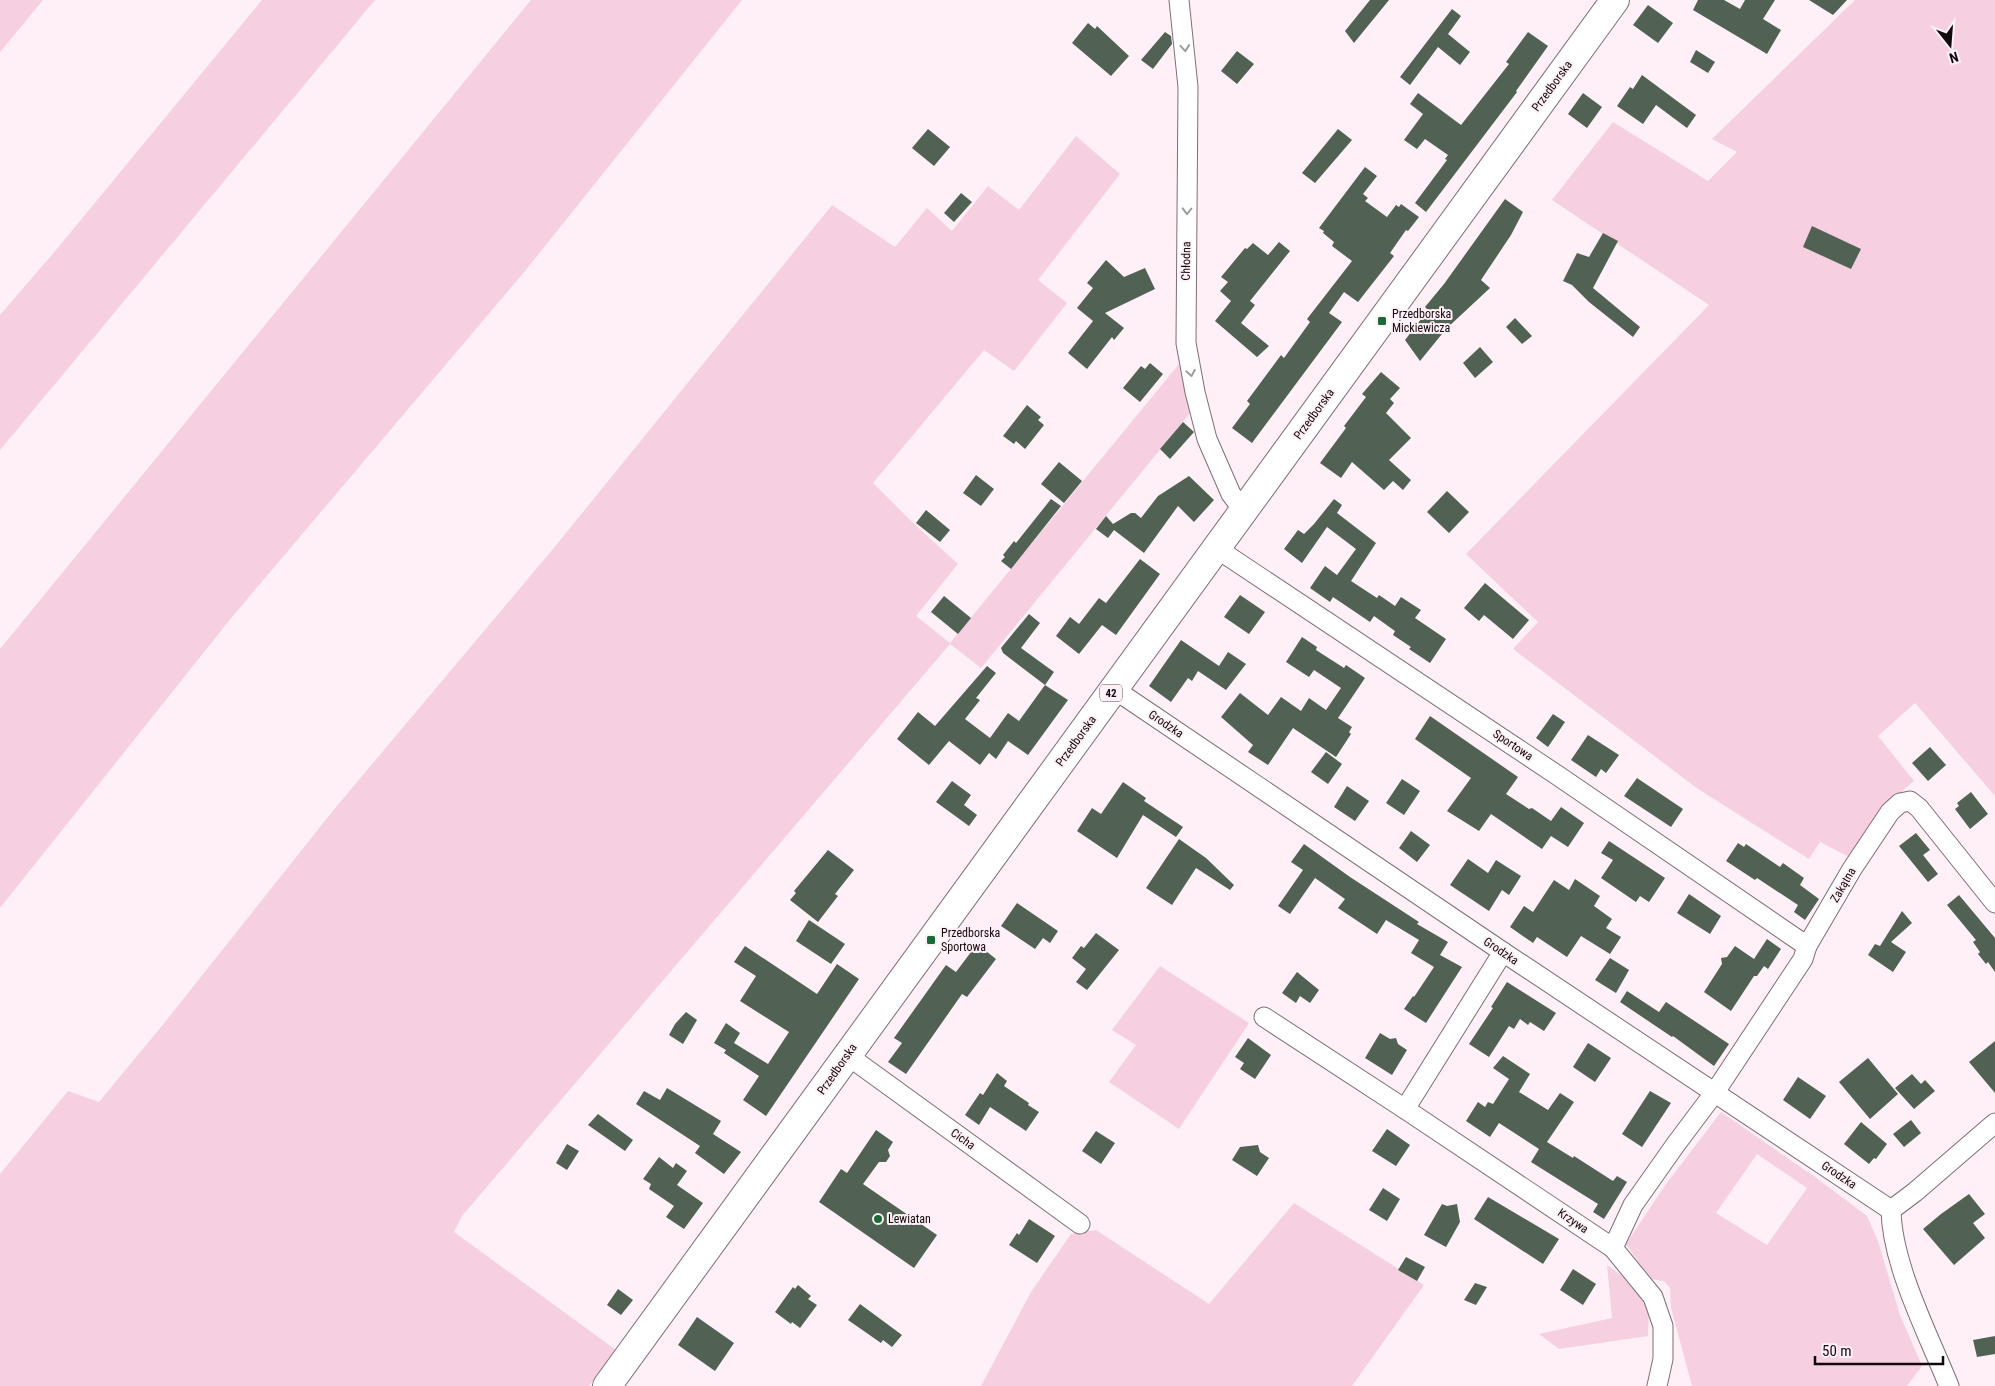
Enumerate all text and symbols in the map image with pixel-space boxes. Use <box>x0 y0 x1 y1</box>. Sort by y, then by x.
north arrow <box>1925 20 1975 70</box>
one-way arrow <box>1179 45 1190 53</box>
text: N <box>1947 49 1960 66</box>
street label: Przedborska <box>1529 58 1575 114</box>
one-way arrow <box>1182 207 1192 215</box>
street label: Chłodna <box>1179 241 1193 281</box>
place label: Przedborska Mickiewicza <box>1392 307 1452 335</box>
marker: Przedborska Mickiewicza <box>1376 315 1388 327</box>
one-way arrow <box>1186 368 1196 377</box>
street label: Przedborska <box>1291 386 1337 442</box>
road number: 42 <box>1100 684 1122 701</box>
street label: Grodzka <box>1146 707 1186 741</box>
street label: Przedborska <box>1053 713 1099 769</box>
street label: Sportowa <box>1490 727 1536 764</box>
street label: Zakątna <box>1827 865 1859 905</box>
place label: Przedborska Sportowa <box>941 926 1001 954</box>
marker: Przedborska Sportowa <box>925 934 937 946</box>
street label: Grodzka <box>1481 934 1521 968</box>
street label: Przedborska <box>814 1041 860 1097</box>
street label: Cicha <box>948 1126 978 1153</box>
street label: Grodzka <box>1819 1158 1859 1192</box>
street label: Krzywa <box>1555 1206 1591 1236</box>
place label: Lewiatan <box>888 1212 931 1226</box>
marker: Lewiatan <box>872 1213 884 1225</box>
scale bar <box>1815 1334 1942 1366</box>
text: 50 m <box>1822 1342 1852 1360</box>

